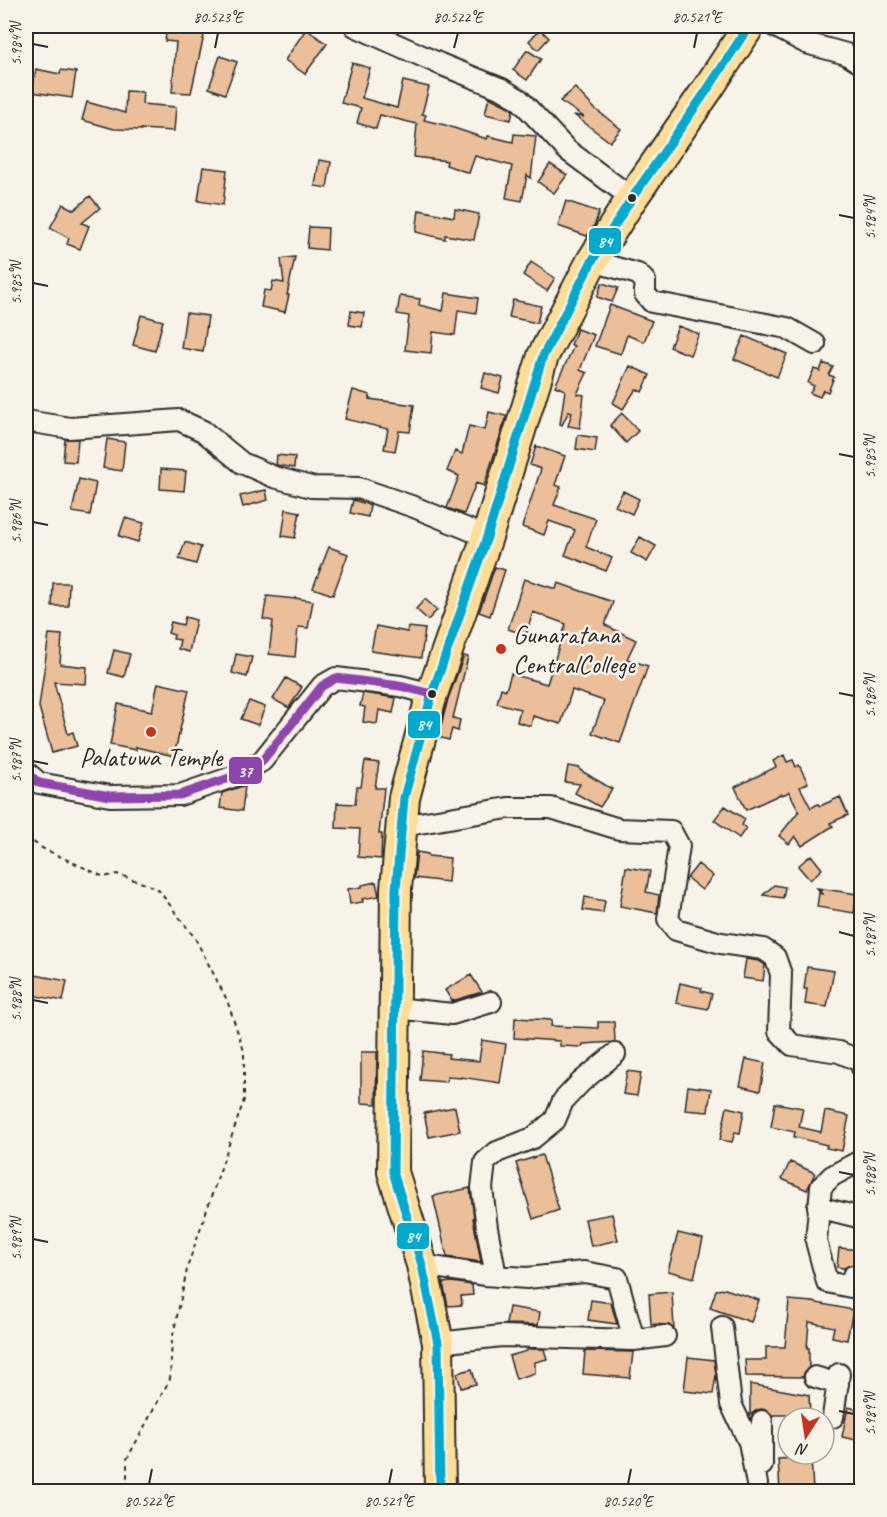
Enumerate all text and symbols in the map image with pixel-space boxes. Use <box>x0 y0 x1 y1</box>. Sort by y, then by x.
text: 80.523°E <box>194 8 245 27</box>
text: 80.522°E <box>434 8 485 27</box>
text: 80.521°E <box>673 8 724 27</box>
text: 5.984°N <box>7 19 26 66</box>
unlabelled marker <box>626 192 638 204</box>
text: 5.984°N <box>861 193 880 240</box>
line badge: 84 <box>588 227 622 255</box>
text: 84 <box>598 232 614 252</box>
text: 5.985°N <box>7 258 26 305</box>
text: 5.985°N <box>861 432 880 479</box>
text: 5.986°N <box>7 497 26 544</box>
place label: Gunaratana CentralCollege <box>513 618 636 681</box>
marker: Gunaratana CentralCollege <box>494 642 508 656</box>
text: 5.986°N <box>861 671 880 718</box>
unlabelled marker <box>426 688 438 700</box>
line badge: 84 <box>407 710 441 739</box>
text: 84 <box>417 715 433 735</box>
marker: Palatuwa Temple <box>144 725 158 739</box>
text: 5.987°N <box>7 736 26 783</box>
place label: Palatuwa Temple <box>80 741 224 774</box>
line badge: 37 <box>228 756 263 785</box>
text: 37 <box>238 762 254 782</box>
text: 5.987°N <box>861 911 880 958</box>
text: 5.988°N <box>7 975 26 1022</box>
text: 5.988°N <box>861 1150 880 1197</box>
text: 5.989°N <box>7 1214 26 1261</box>
line badge: 84 <box>396 1222 430 1250</box>
text: 84 <box>406 1227 422 1247</box>
text: 5.989°N <box>861 1389 880 1436</box>
north arrow <box>776 1406 836 1466</box>
text: N <box>793 1438 810 1461</box>
text: 80.522°E <box>125 1492 176 1511</box>
text: 80.521°E <box>365 1492 416 1511</box>
text: 80.520°E <box>604 1492 655 1511</box>

